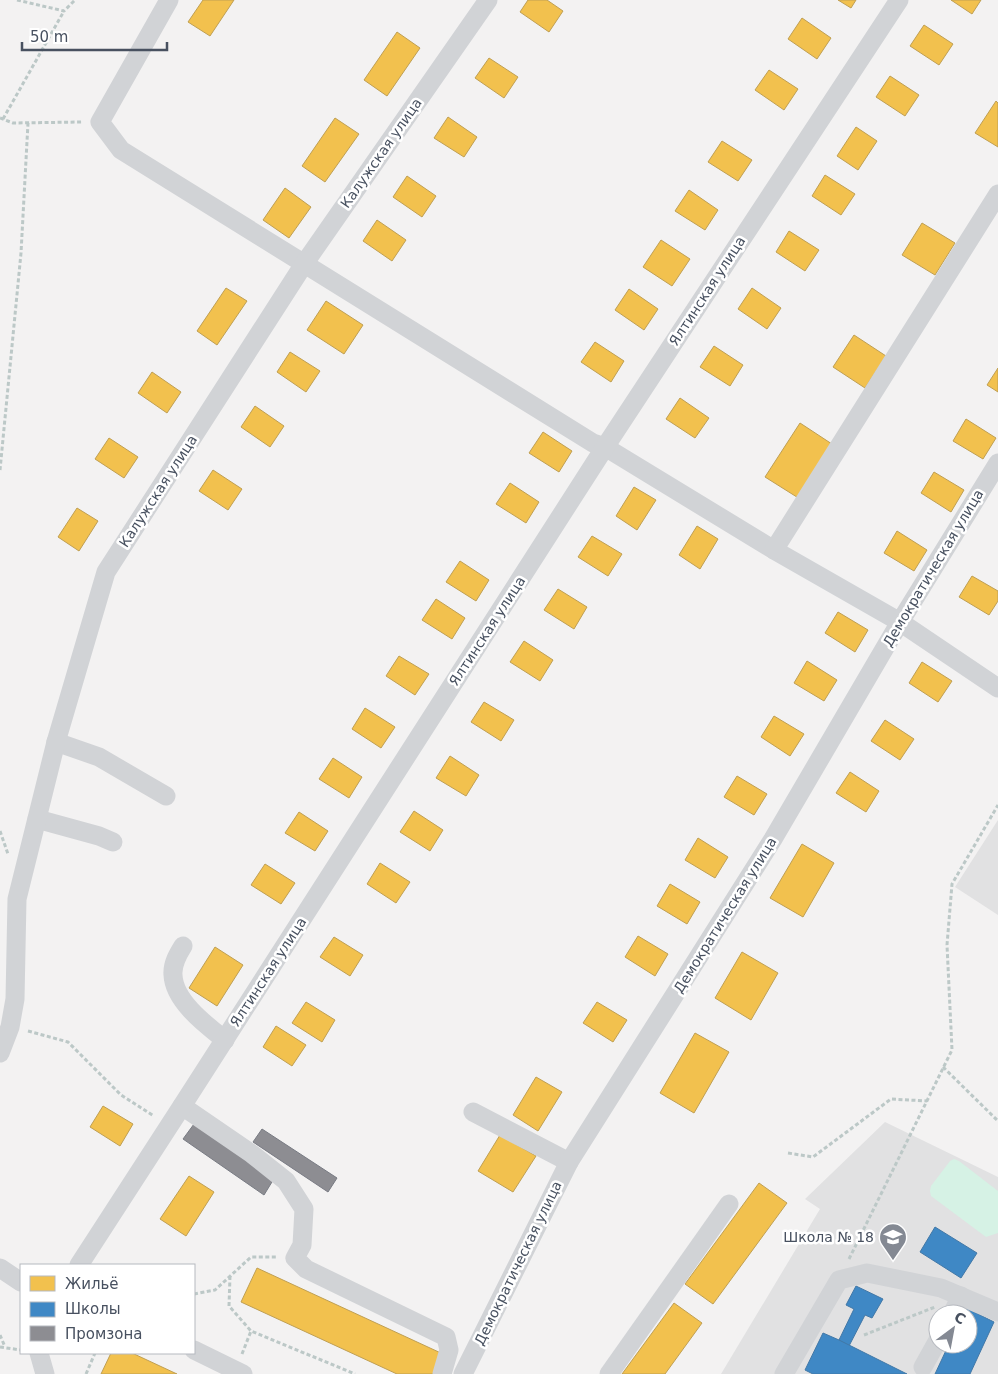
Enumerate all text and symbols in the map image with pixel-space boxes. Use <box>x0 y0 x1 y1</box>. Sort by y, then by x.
scale bar <box>22 20 168 52</box>
text: 50 m <box>30 28 68 46</box>
street label: Калужская улица <box>337 95 425 211</box>
street label: Ялтинская улица <box>666 233 748 349</box>
street label: Калужская улица <box>116 432 200 550</box>
street label: Демократическая улица <box>880 486 986 650</box>
street label: Ялтинская улица <box>446 573 528 689</box>
street label: Демократическая улица <box>670 834 780 996</box>
street label: Ялтинская улица <box>227 914 309 1030</box>
street label: Демократическая улица <box>471 1178 565 1348</box>
school or university icon: Школа № 18 <box>878 1222 908 1261</box>
place label: Школа № 18 <box>783 1229 874 1245</box>
legend <box>20 1264 195 1354</box>
text: Жильё <box>65 1275 119 1293</box>
text: Школы <box>65 1300 121 1318</box>
north arrow <box>928 1304 978 1354</box>
text: С <box>951 1308 968 1327</box>
text: Промзона <box>65 1325 142 1343</box>

